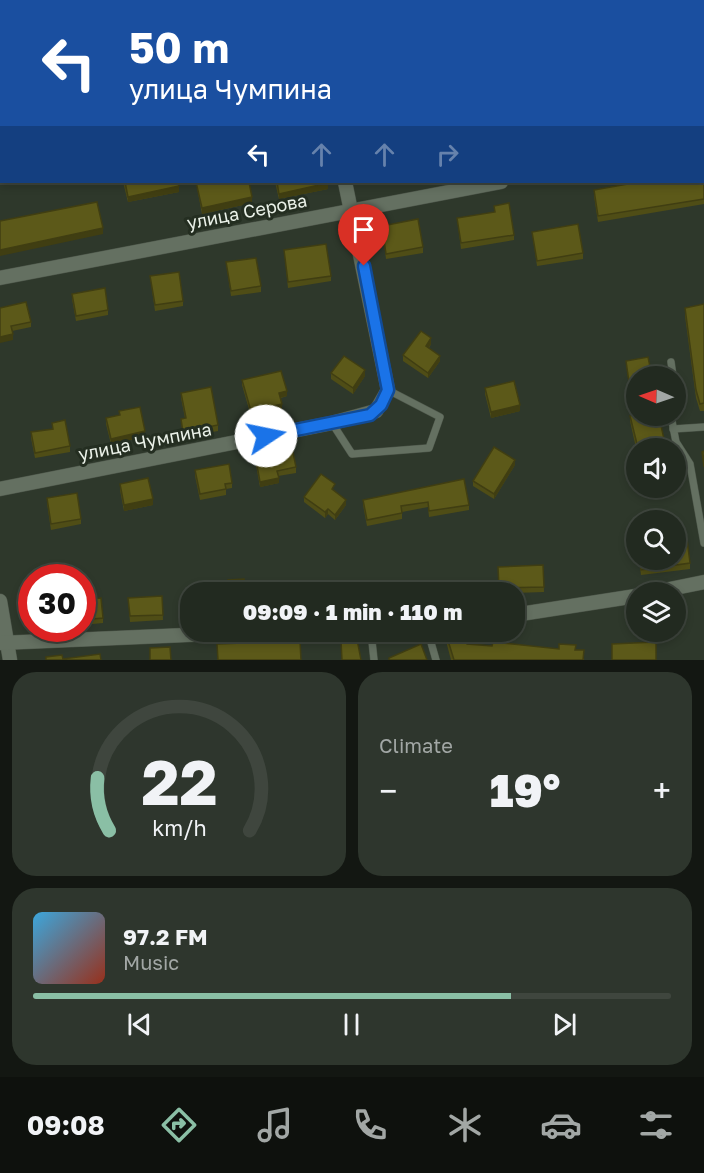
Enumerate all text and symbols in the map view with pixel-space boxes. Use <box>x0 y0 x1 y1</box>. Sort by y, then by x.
text: 50 m <box>129 22 229 72</box>
icon: left <box>30 24 108 102</box>
text: улица Чумпина <box>129 73 332 105</box>
icon: left <box>242 138 275 171</box>
icon: ahead <box>305 138 338 171</box>
icon: ahead <box>368 138 401 171</box>
icon: right <box>431 138 464 171</box>
street label: улица Серова <box>185 189 309 233</box>
pin <box>338 204 389 266</box>
icon: arrive <box>347 213 380 246</box>
north arrow <box>626 366 686 426</box>
map controls <box>626 366 686 642</box>
position arrow <box>234 404 298 468</box>
street label: улица Чумпина <box>76 417 213 465</box>
button: sound <box>626 438 686 498</box>
button: search <box>626 510 686 570</box>
speed limit sign: 30 <box>18 564 96 642</box>
button: layers <box>626 582 686 642</box>
text: 09:09 · 1 min · 110 m <box>243 598 462 625</box>
text: Climate <box>379 733 453 757</box>
text: 22 <box>141 744 217 819</box>
text: 19° <box>490 763 560 817</box>
text: − <box>379 771 397 810</box>
text: + <box>653 771 671 810</box>
text: km/h <box>152 815 206 841</box>
text: 97.2 FM <box>123 923 208 950</box>
text: Music <box>123 950 179 974</box>
icon: previous <box>123 1008 156 1041</box>
icon: pause <box>335 1008 368 1041</box>
icon: next <box>548 1008 581 1041</box>
icon: directions <box>158 1104 200 1146</box>
icon: music <box>254 1104 296 1146</box>
icon: phone <box>349 1104 391 1146</box>
icon: climate <box>444 1104 486 1146</box>
icon: car <box>540 1104 582 1146</box>
icon: filters <box>635 1104 677 1146</box>
text: 09:08 <box>27 1109 105 1141</box>

